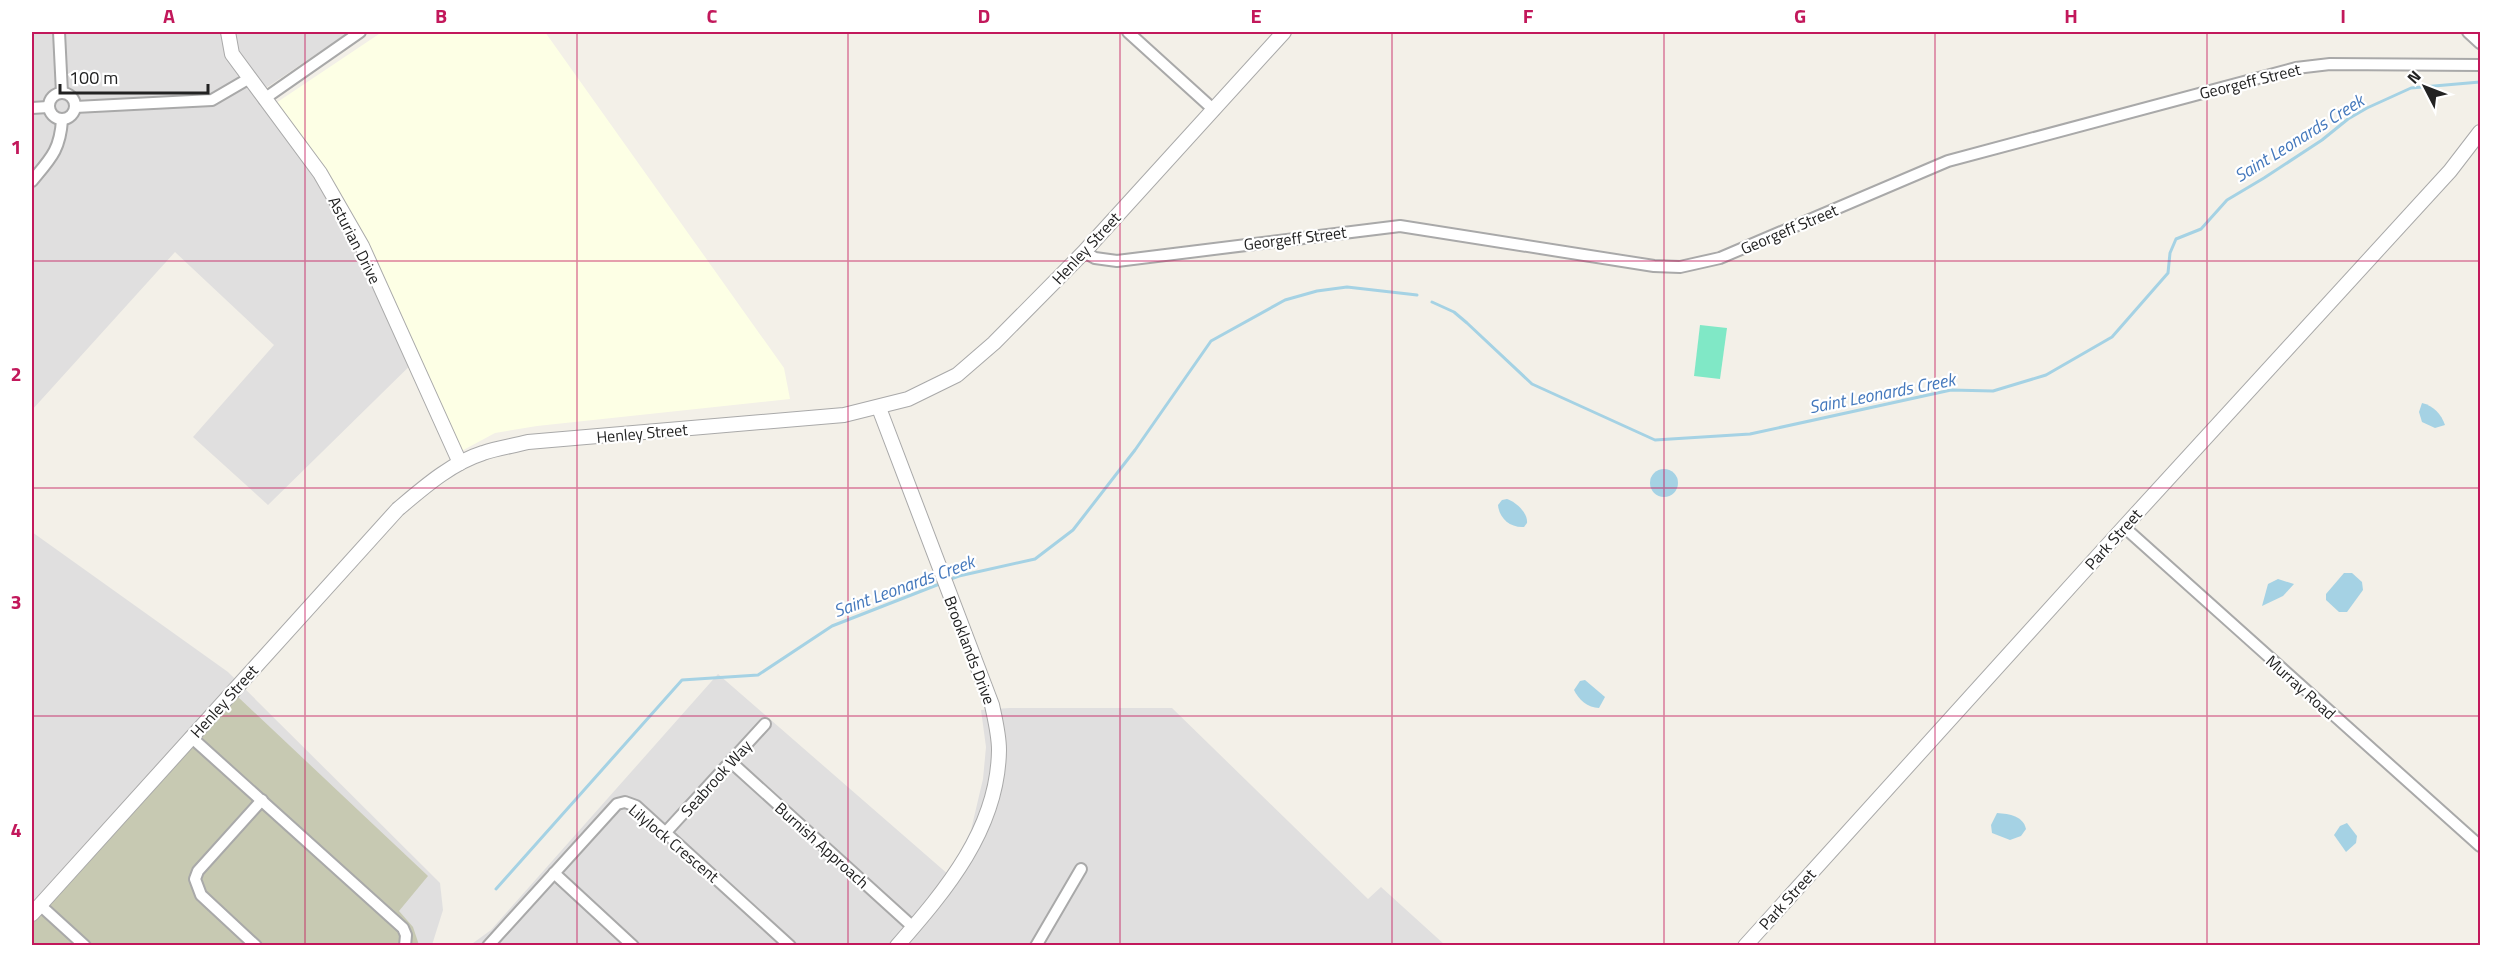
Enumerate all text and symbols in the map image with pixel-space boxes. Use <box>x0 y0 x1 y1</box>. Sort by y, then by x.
text: A <box>163 0 175 31</box>
text: B <box>435 0 447 31</box>
text: C <box>707 0 718 31</box>
text: D <box>978 0 990 31</box>
text: E <box>1250 0 1262 31</box>
text: F <box>1523 0 1534 31</box>
text: G <box>1794 0 1806 31</box>
text: H <box>2064 0 2078 31</box>
text: I <box>2340 0 2346 31</box>
scale bar <box>60 57 208 95</box>
street label: Georgeff Street <box>2197 57 2303 105</box>
north arrow <box>2395 57 2455 117</box>
text: 100 m <box>69 64 118 91</box>
text: N <box>2401 65 2426 89</box>
water label: Saint Leonards Creek <box>2229 86 2371 189</box>
text: 1 <box>10 131 22 162</box>
street label: Asturian Drive <box>323 192 387 288</box>
street label: Georgeff Street <box>1737 198 1842 260</box>
street label: Henley Street <box>1046 206 1126 290</box>
street label: Georgeff Street <box>1242 220 1348 256</box>
text: 2 <box>10 358 22 389</box>
water label: Saint Leonards Creek <box>1807 365 1959 420</box>
street label: Henley Street <box>595 417 689 449</box>
street label: Park Street <box>2079 503 2147 575</box>
water label: Saint Leonards Creek <box>830 547 980 624</box>
text: 3 <box>10 586 22 617</box>
street label: Brooklands Drive <box>938 592 1002 708</box>
street label: Murray Road <box>2261 649 2341 725</box>
street label: Henley Street <box>184 659 264 743</box>
street label: Seabrook Way <box>675 734 757 822</box>
street label: Burnish Approach <box>770 796 874 894</box>
street label: Lilylock Crescent <box>624 798 725 888</box>
text: 4 <box>10 814 22 845</box>
street label: Park Street <box>1753 863 1821 935</box>

